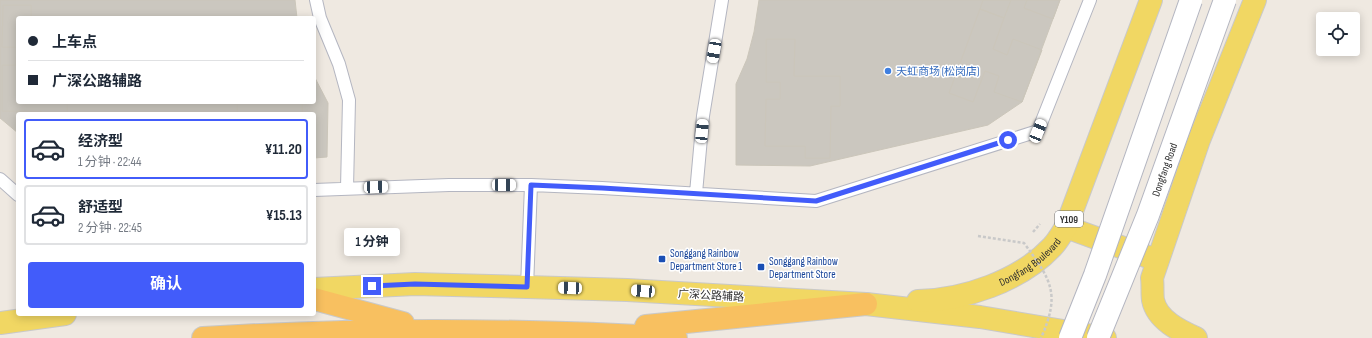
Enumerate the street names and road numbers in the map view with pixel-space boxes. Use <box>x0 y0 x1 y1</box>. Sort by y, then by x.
street label: Dongfang Road <box>1149 141 1180 198</box>
road number: Y109 <box>1055 211 1083 227</box>
street label: Dongfang Boulevard <box>997 235 1064 289</box>
street label: 广深公路辅路 <box>678 287 744 304</box>

